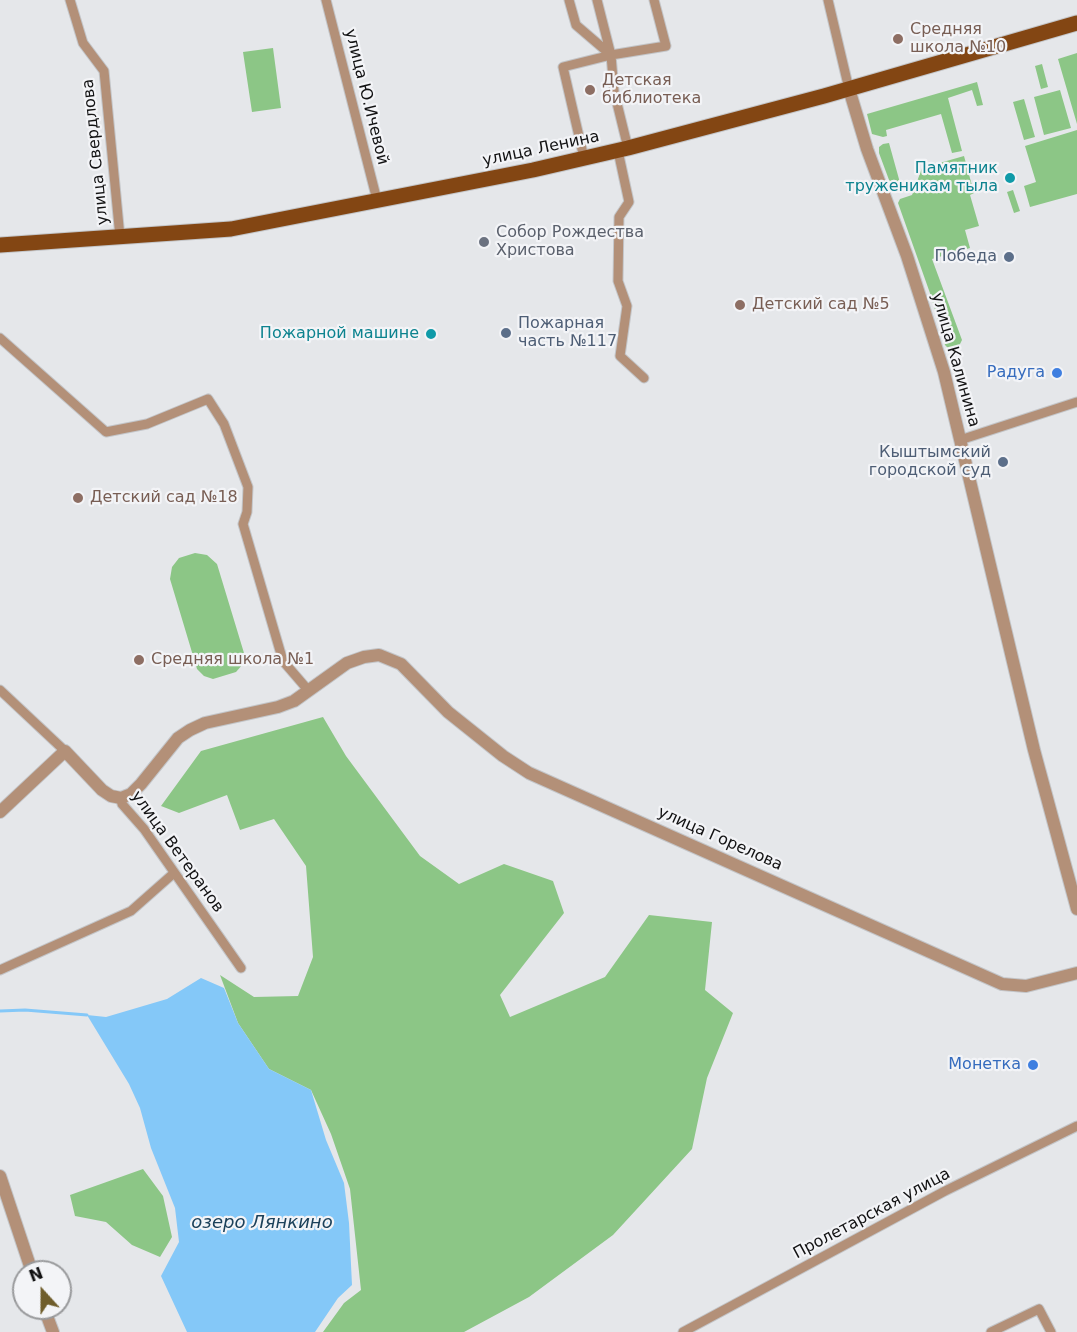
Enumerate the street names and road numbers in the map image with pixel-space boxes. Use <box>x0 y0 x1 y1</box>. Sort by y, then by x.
street label: улица Ю.Ичевой <box>340 27 392 167</box>
street label: улица Свердлова <box>79 78 113 226</box>
street label: улица Ленина <box>481 127 601 171</box>
street label: улица Калинина <box>927 291 983 429</box>
street label: улица Ветеранов <box>126 788 228 916</box>
street label: улица Горелова <box>655 803 785 875</box>
street label: Пролетарская улица <box>790 1164 954 1264</box>

